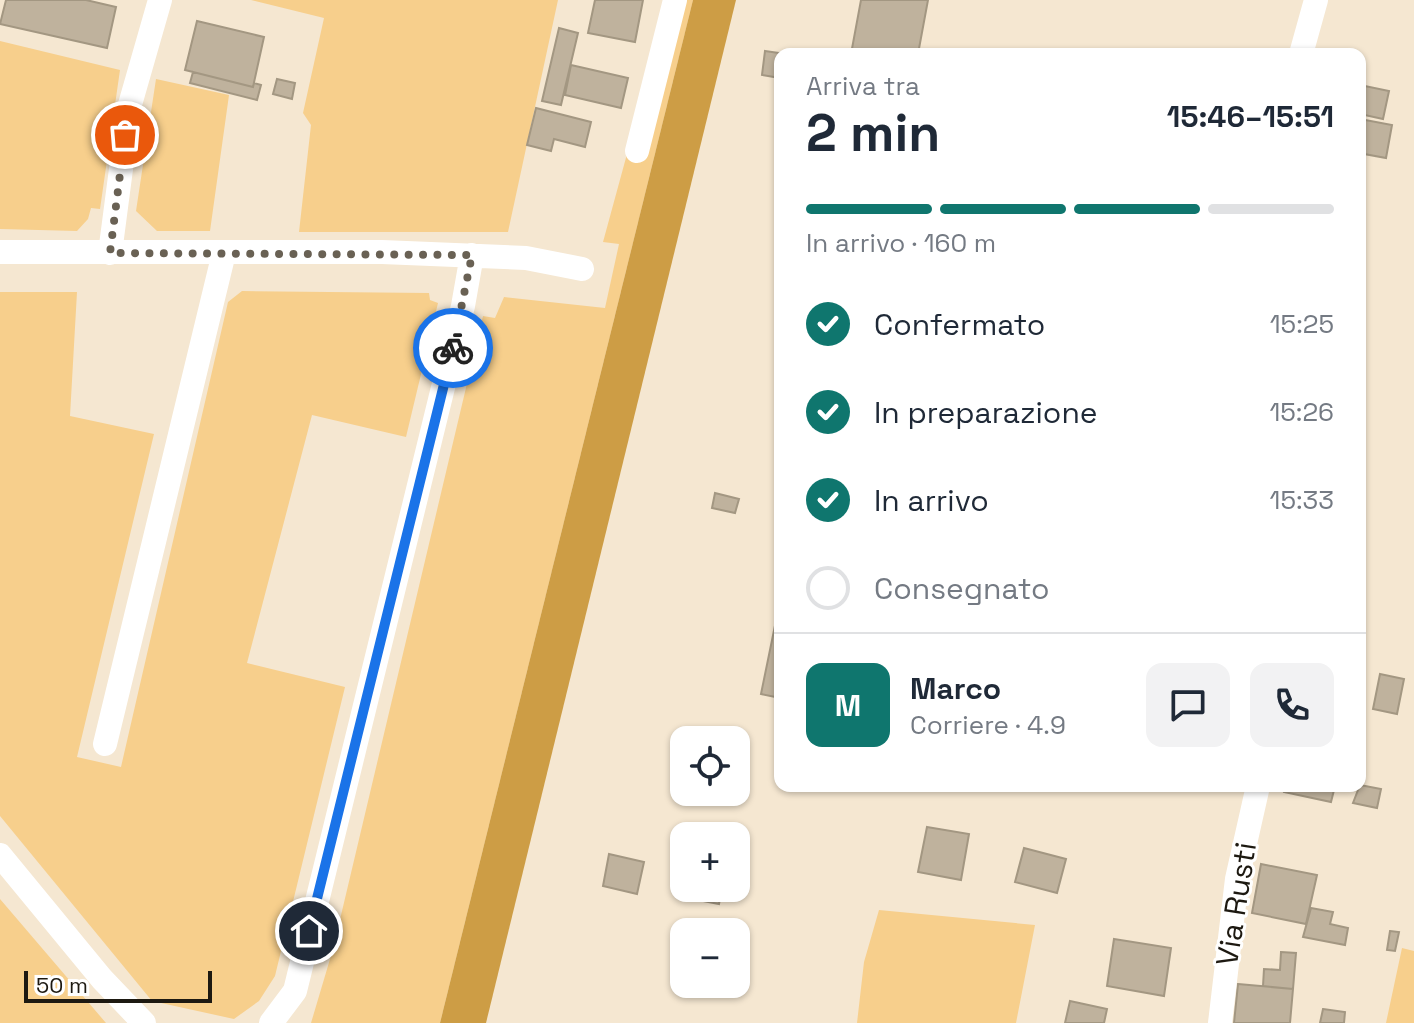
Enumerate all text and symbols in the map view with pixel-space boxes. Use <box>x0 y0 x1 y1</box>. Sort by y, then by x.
text: Arriva tra <box>806 69 920 103</box>
text: 15:46–15:51 <box>1167 97 1334 136</box>
text: 2 min <box>806 100 940 166</box>
pin <box>91 101 159 169</box>
icon: bag <box>103 113 147 157</box>
text: In arrivo · 160 m <box>806 226 996 260</box>
icon: check <box>806 302 850 346</box>
text: Confermato <box>874 305 1045 344</box>
text: 15:25 <box>1270 307 1334 341</box>
courier <box>413 308 493 388</box>
icon: bike <box>431 326 475 370</box>
icon: check <box>806 390 850 434</box>
text: In preparazione <box>874 393 1098 432</box>
text: 15:26 <box>1269 395 1334 429</box>
icon: check <box>806 478 850 522</box>
text: In arrivo <box>874 481 989 520</box>
text: 15:33 <box>1270 483 1334 517</box>
text: Consegnato <box>874 569 1050 608</box>
button: chat <box>1146 663 1230 747</box>
button: phone <box>1250 663 1334 747</box>
text: Marco <box>910 669 1001 708</box>
text: M <box>835 686 861 725</box>
text: Corriere · 4.9 <box>910 708 1066 742</box>
map controls <box>670 726 750 998</box>
button: locate <box>670 726 750 806</box>
button: + <box>670 822 750 902</box>
street label: Via Rusti <box>1207 839 1265 969</box>
pin <box>275 897 343 965</box>
icon: home <box>287 909 331 953</box>
button: − <box>670 918 750 998</box>
scale bar <box>24 967 212 1003</box>
text: 50 m <box>36 971 88 999</box>

